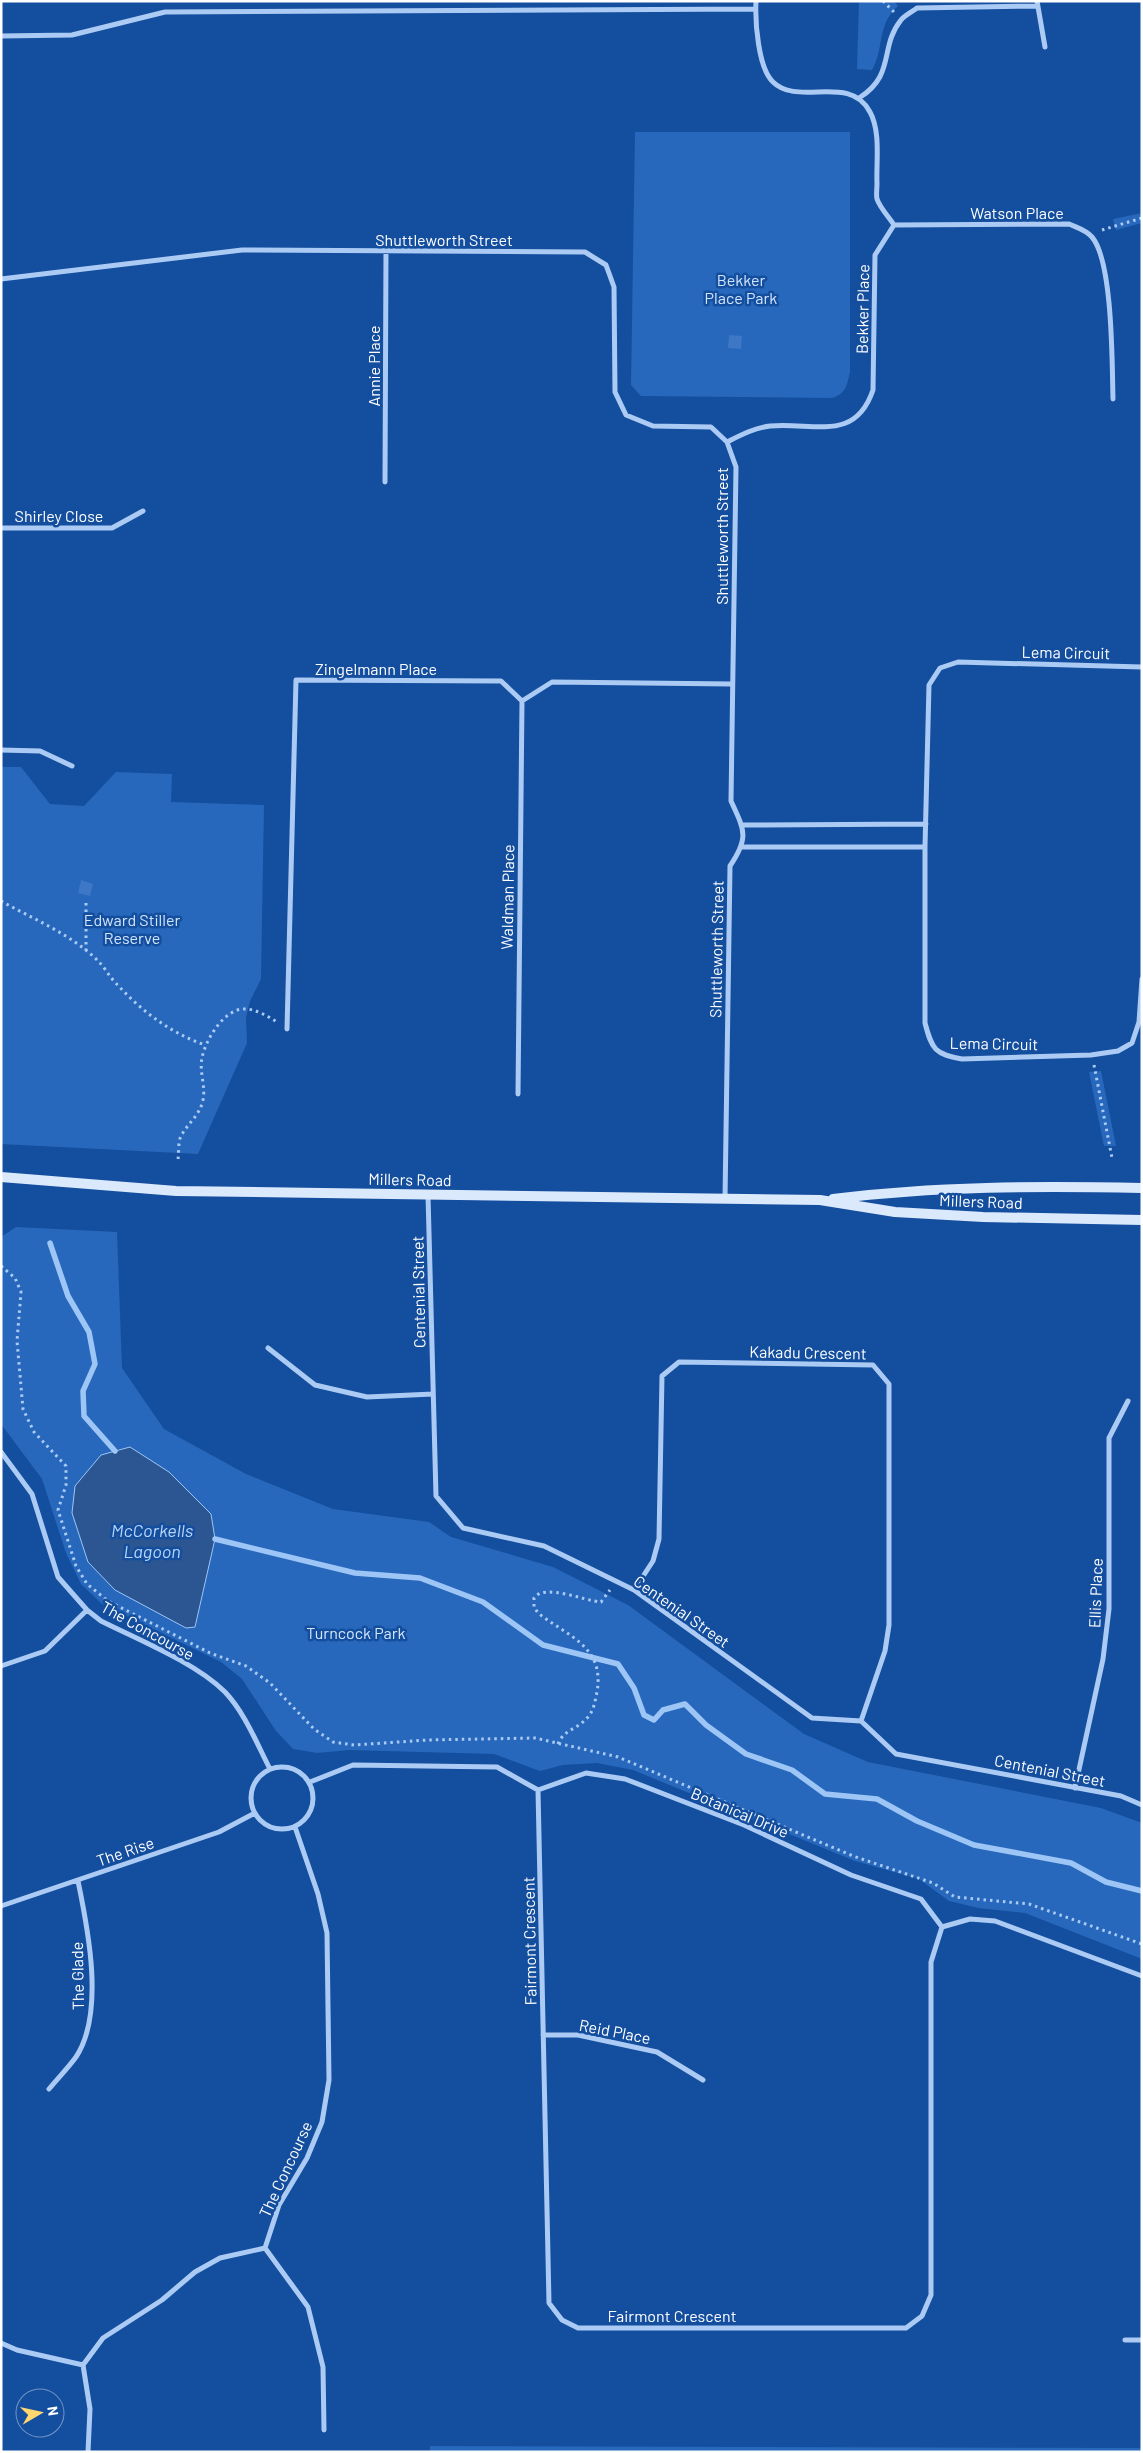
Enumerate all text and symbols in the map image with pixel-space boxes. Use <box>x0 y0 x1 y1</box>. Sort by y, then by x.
street label: Watson Place <box>970 203 1064 222</box>
street label: Shuttleworth Street <box>375 230 513 249</box>
street label: Bekker Place <box>852 264 872 354</box>
park label: Bekker Place Park <box>705 270 777 307</box>
street label: Annie Place <box>364 326 383 406</box>
street label: Shuttleworth Street <box>712 467 731 605</box>
street label: Shirley Close <box>15 506 103 525</box>
street label: Lema Circuit <box>1022 642 1110 662</box>
street label: Zingelmann Place <box>315 659 437 678</box>
street label: Waldman Place <box>497 844 517 950</box>
street label: Shuttleworth Street <box>705 880 727 1018</box>
park label: Edward Stiller Reserve <box>84 910 180 947</box>
street label: Lema Circuit <box>950 1033 1038 1053</box>
street label: Millers Road <box>368 1169 452 1189</box>
street label: Millers Road <box>939 1190 1023 1212</box>
street label: Centenial Street <box>408 1236 428 1348</box>
street label: Kakadu Crescent <box>749 1341 867 1363</box>
water label: McCorkells Lagoon <box>111 1519 193 1562</box>
street label: Ellis Place <box>1084 1558 1106 1628</box>
street label: Centenial Street <box>631 1571 733 1651</box>
street label: The Concourse <box>98 1597 198 1663</box>
park label: Turncock Park <box>306 1623 406 1642</box>
street label: Centenial Street <box>993 1750 1107 1790</box>
street label: Botanical Drive <box>688 1783 792 1841</box>
street label: The Rise <box>94 1832 156 1870</box>
street label: Fairmont Crescent <box>518 1876 540 2006</box>
street label: The Glade <box>67 1942 87 2010</box>
street label: Reid Place <box>578 2015 652 2047</box>
street label: The Concourse <box>254 2118 316 2220</box>
street label: Fairmont Crescent <box>608 2306 736 2325</box>
north arrow <box>15 2388 65 2438</box>
text: N <box>44 2405 62 2417</box>

